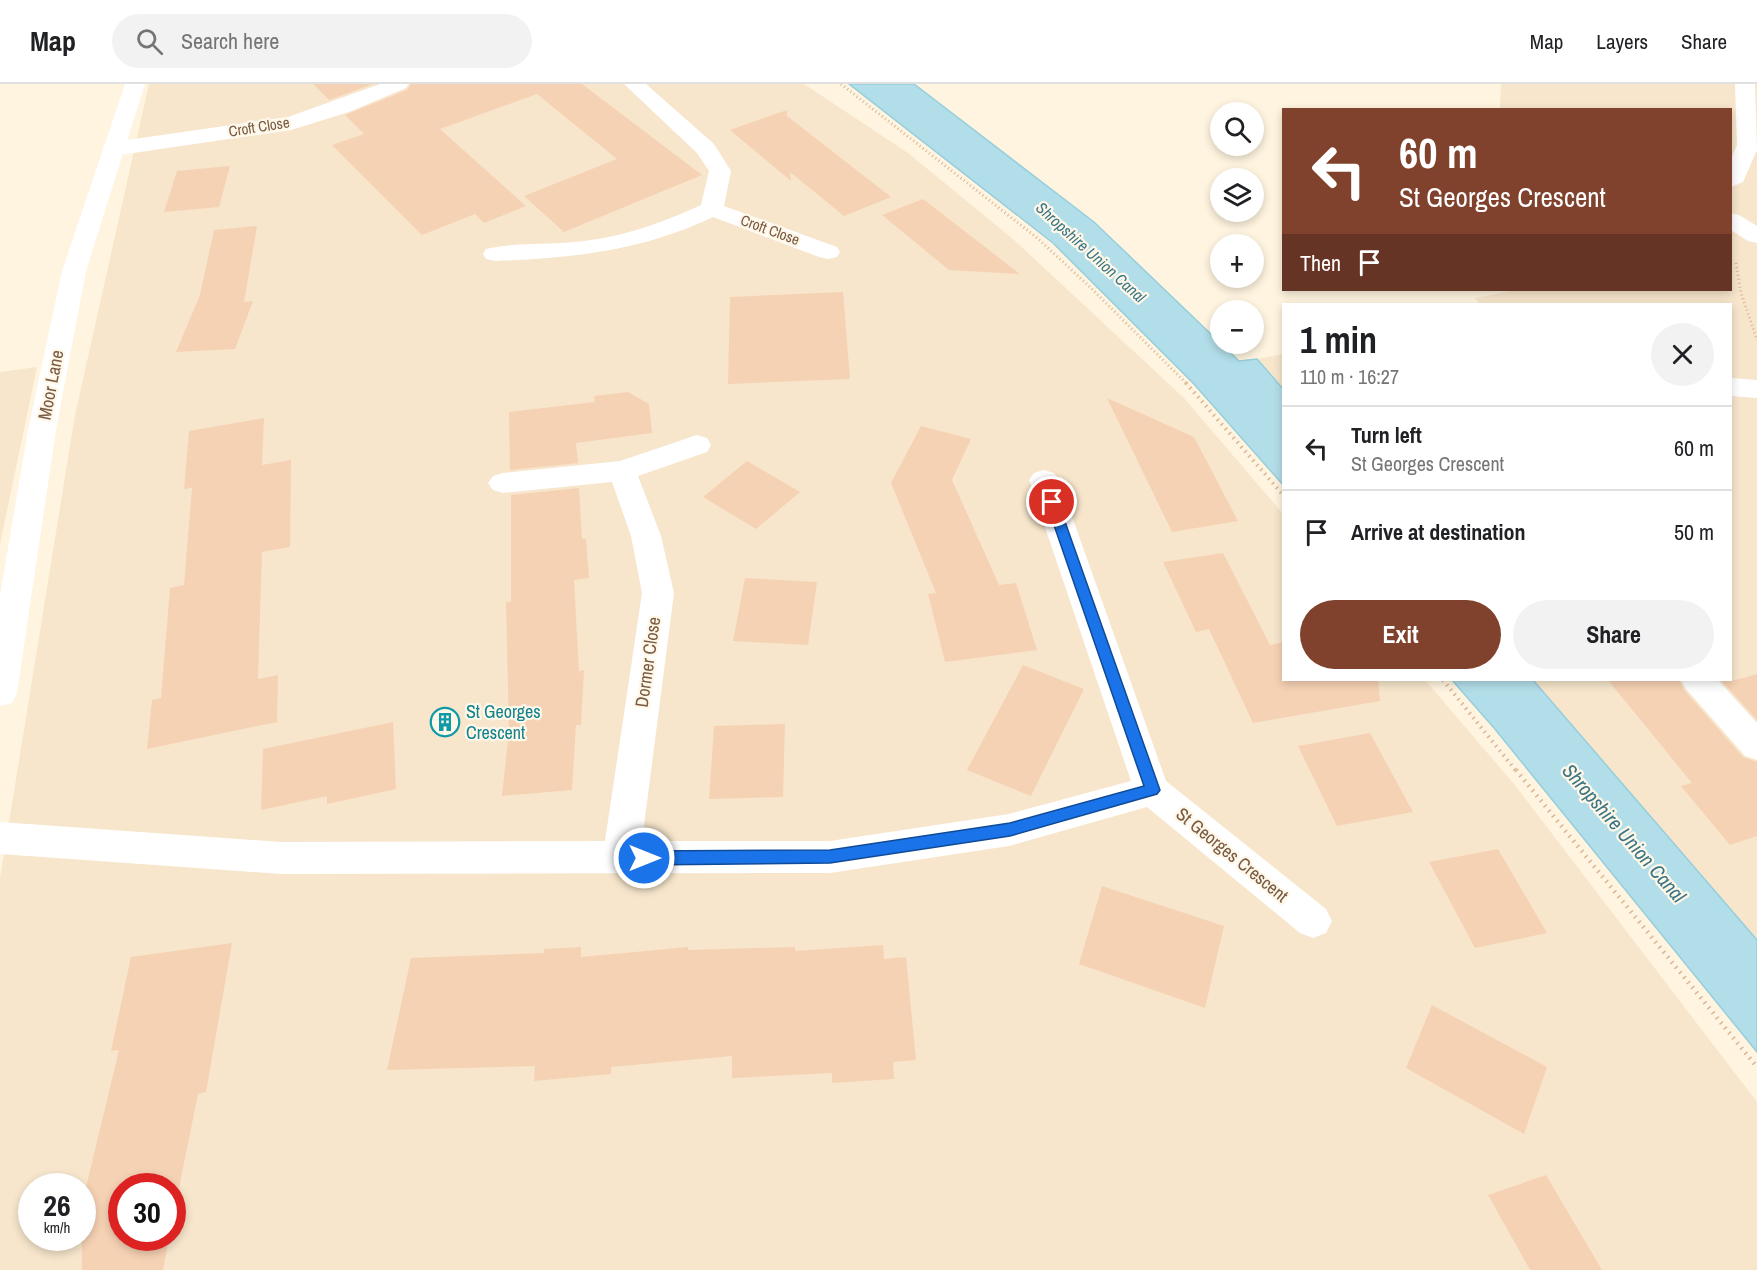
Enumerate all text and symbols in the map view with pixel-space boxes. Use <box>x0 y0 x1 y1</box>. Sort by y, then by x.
search box <box>112 14 532 68</box>
text: Map <box>30 22 76 60</box>
icon: search <box>133 25 166 58</box>
text: Search here <box>181 26 279 56</box>
text: Map <box>1530 27 1563 56</box>
text: Layers <box>1596 27 1648 56</box>
text: Share <box>1681 27 1727 56</box>
map controls <box>1210 102 1264 354</box>
button: search <box>1210 102 1264 156</box>
street label: Croft Close <box>227 111 291 142</box>
text: 60 m <box>1399 125 1478 181</box>
icon: left <box>1300 132 1378 210</box>
button: layers <box>1210 168 1264 222</box>
text: St Georges Crescent <box>1399 179 1606 215</box>
water label: Shropshire Union Canal <box>1031 197 1151 308</box>
street label: Croft Close <box>738 209 803 250</box>
button: + <box>1210 234 1264 288</box>
icon: arrive <box>1353 246 1386 279</box>
text: Then <box>1300 248 1341 278</box>
button: − <box>1210 300 1264 354</box>
text: 1 min <box>1300 316 1377 364</box>
button: close <box>1651 323 1714 386</box>
street label: Moor Lane <box>32 348 70 422</box>
text: 110 m · 16:27 <box>1300 363 1399 390</box>
text: Turn left <box>1351 420 1422 450</box>
icon: left <box>1300 432 1333 465</box>
text: 60 m <box>1674 433 1714 463</box>
text: St Georges Crescent <box>1351 450 1504 477</box>
pin <box>1026 476 1077 527</box>
icon: arrive <box>1035 485 1068 518</box>
icon: arrive <box>1300 516 1333 549</box>
text: Arrive at destination <box>1351 517 1525 547</box>
text: 50 m <box>1674 517 1714 547</box>
button: Exit <box>1300 600 1501 669</box>
button: Share <box>1513 600 1714 669</box>
street label: Dormer Close <box>629 615 666 709</box>
place label: St Georges Crescent <box>466 699 541 745</box>
building icon: St Georges Crescent <box>429 706 461 738</box>
water label: Shropshire Union Canal <box>1556 757 1693 908</box>
street label: St Georges Crescent <box>1171 802 1294 908</box>
position arrow <box>612 826 676 890</box>
speed limit sign: 30 <box>108 1173 186 1251</box>
text: 26 <box>43 1185 71 1225</box>
text: km/h <box>44 1217 70 1238</box>

